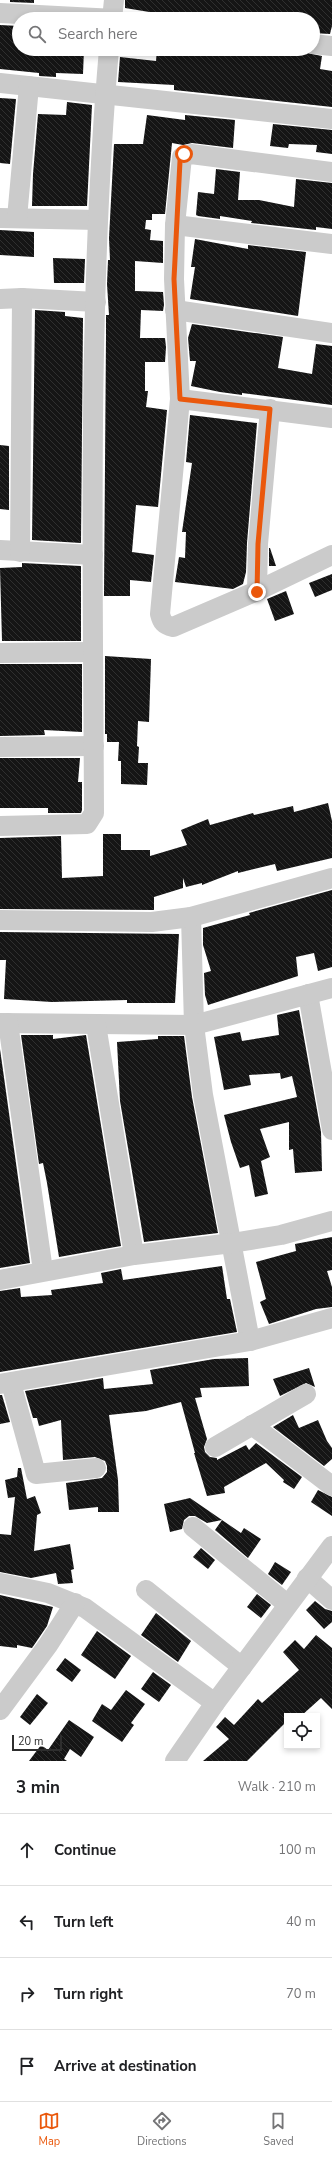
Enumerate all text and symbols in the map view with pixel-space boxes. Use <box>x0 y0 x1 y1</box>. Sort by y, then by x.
search box <box>12 12 320 56</box>
icon: search <box>26 23 48 45</box>
text: Search here <box>58 24 138 44</box>
route start <box>175 145 193 163</box>
route end <box>248 583 266 601</box>
map controls <box>284 1713 320 1749</box>
button: locate <box>284 1713 320 1749</box>
scale bar <box>12 1733 62 1752</box>
text: 20 m <box>18 1734 43 1749</box>
text: 3 min <box>16 1776 60 1799</box>
text: Walk · 210 m <box>238 1778 316 1796</box>
icon: ahead <box>16 1839 38 1861</box>
text: Continue <box>54 1840 116 1860</box>
text: 100 m <box>278 1841 316 1859</box>
icon: left <box>16 1911 38 1933</box>
text: Turn left <box>54 1912 113 1932</box>
text: 40 m <box>286 1913 316 1931</box>
icon: right <box>16 1983 38 2005</box>
text: Turn right <box>54 1984 123 2004</box>
text: 70 m <box>286 1985 316 2003</box>
icon: arrive <box>16 2055 38 2077</box>
text: Arrive at destination <box>54 2056 197 2076</box>
tab: Map <box>38 2110 60 2149</box>
tab: Directions <box>137 2110 187 2149</box>
tab: Saved <box>263 2110 294 2149</box>

